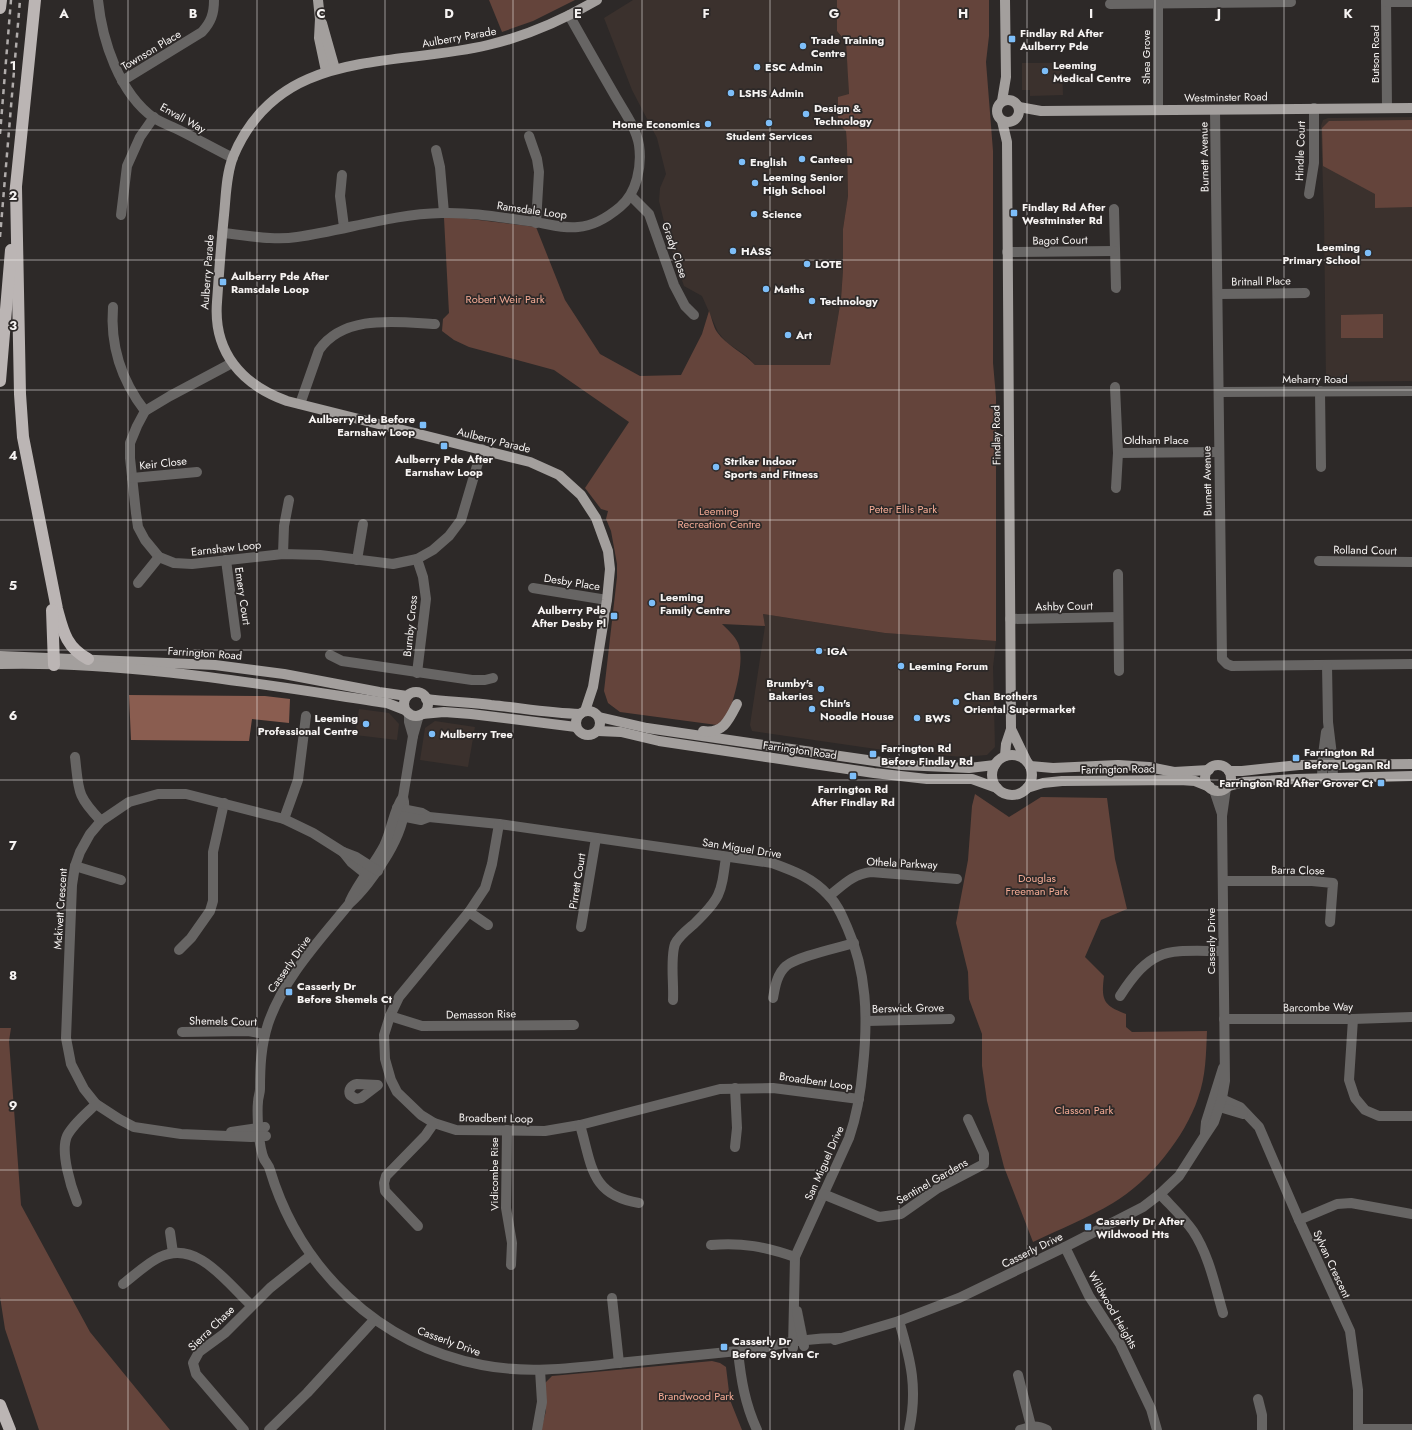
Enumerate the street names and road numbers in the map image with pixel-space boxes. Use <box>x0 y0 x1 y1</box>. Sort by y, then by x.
street label: Aulberry Parade <box>421 23 498 51</box>
street label: Butson Road <box>1367 25 1383 83</box>
street label: Townson Place <box>118 26 184 74</box>
street label: Shea Grove <box>1138 29 1154 84</box>
street label: Westminster Road <box>1184 88 1268 106</box>
street label: Envall Way <box>157 99 209 137</box>
street label: Hindle Court <box>1291 120 1309 181</box>
street label: Burnett Avenue <box>1195 122 1213 192</box>
street label: Ramsdale Loop <box>496 197 568 223</box>
street label: Grady Close <box>658 220 692 280</box>
street label: Bagot Court <box>1032 232 1088 248</box>
street label: Aulberry Parade <box>196 234 218 310</box>
street label: Britnall Place <box>1231 272 1291 290</box>
street label: Meharry Road <box>1282 371 1348 387</box>
street label: Findlay Road <box>987 405 1005 465</box>
street label: Aulberry Parade <box>456 423 533 457</box>
street label: Oldham Place <box>1123 432 1189 448</box>
street label: Burnett Avenue <box>1198 446 1216 516</box>
street label: Keir Close <box>138 453 188 473</box>
street label: Earnshaw Loop <box>190 536 262 560</box>
street label: Rolland Court <box>1333 541 1397 559</box>
street label: Emery Court <box>231 566 255 626</box>
street label: Desby Place <box>543 570 602 594</box>
street label: Burnby Cross <box>399 594 421 658</box>
street label: Ashby Court <box>1035 597 1093 615</box>
street label: Farrington Road <box>167 642 243 664</box>
street label: Farrington Road <box>762 737 838 763</box>
street label: Farrington Road <box>1081 760 1155 778</box>
street label: San Miguel Drive <box>701 834 783 862</box>
street label: Pirrett Court <box>565 852 589 910</box>
street label: Othela Parkway <box>866 853 938 873</box>
street label: Barra Close <box>1271 862 1325 878</box>
street label: Mckivett Crescent <box>49 868 71 950</box>
street label: Casserly Drive <box>1203 908 1219 974</box>
street label: Casserly Drive <box>263 932 315 996</box>
street label: Barcombe Way <box>1283 998 1353 1016</box>
street label: Berswick Grove <box>872 999 944 1017</box>
street label: Demasson Rise <box>446 1005 517 1023</box>
street label: Shemels Court <box>189 1012 257 1030</box>
street label: Broadbent Loop <box>778 1068 854 1094</box>
street label: Broadbent Loop <box>459 1109 533 1127</box>
street label: San Miguel Drive <box>800 1123 848 1203</box>
street label: Vidicombe Rise <box>486 1137 502 1211</box>
street label: Sentinel Gardens <box>893 1154 971 1208</box>
street label: Sylvan Crescent <box>1309 1227 1355 1301</box>
street label: Casserly Drive <box>999 1228 1066 1272</box>
street label: Wildwood Heights <box>1084 1268 1142 1352</box>
street label: Sierra Chase <box>184 1301 238 1354</box>
street label: Casserly Drive <box>415 1322 483 1360</box>

